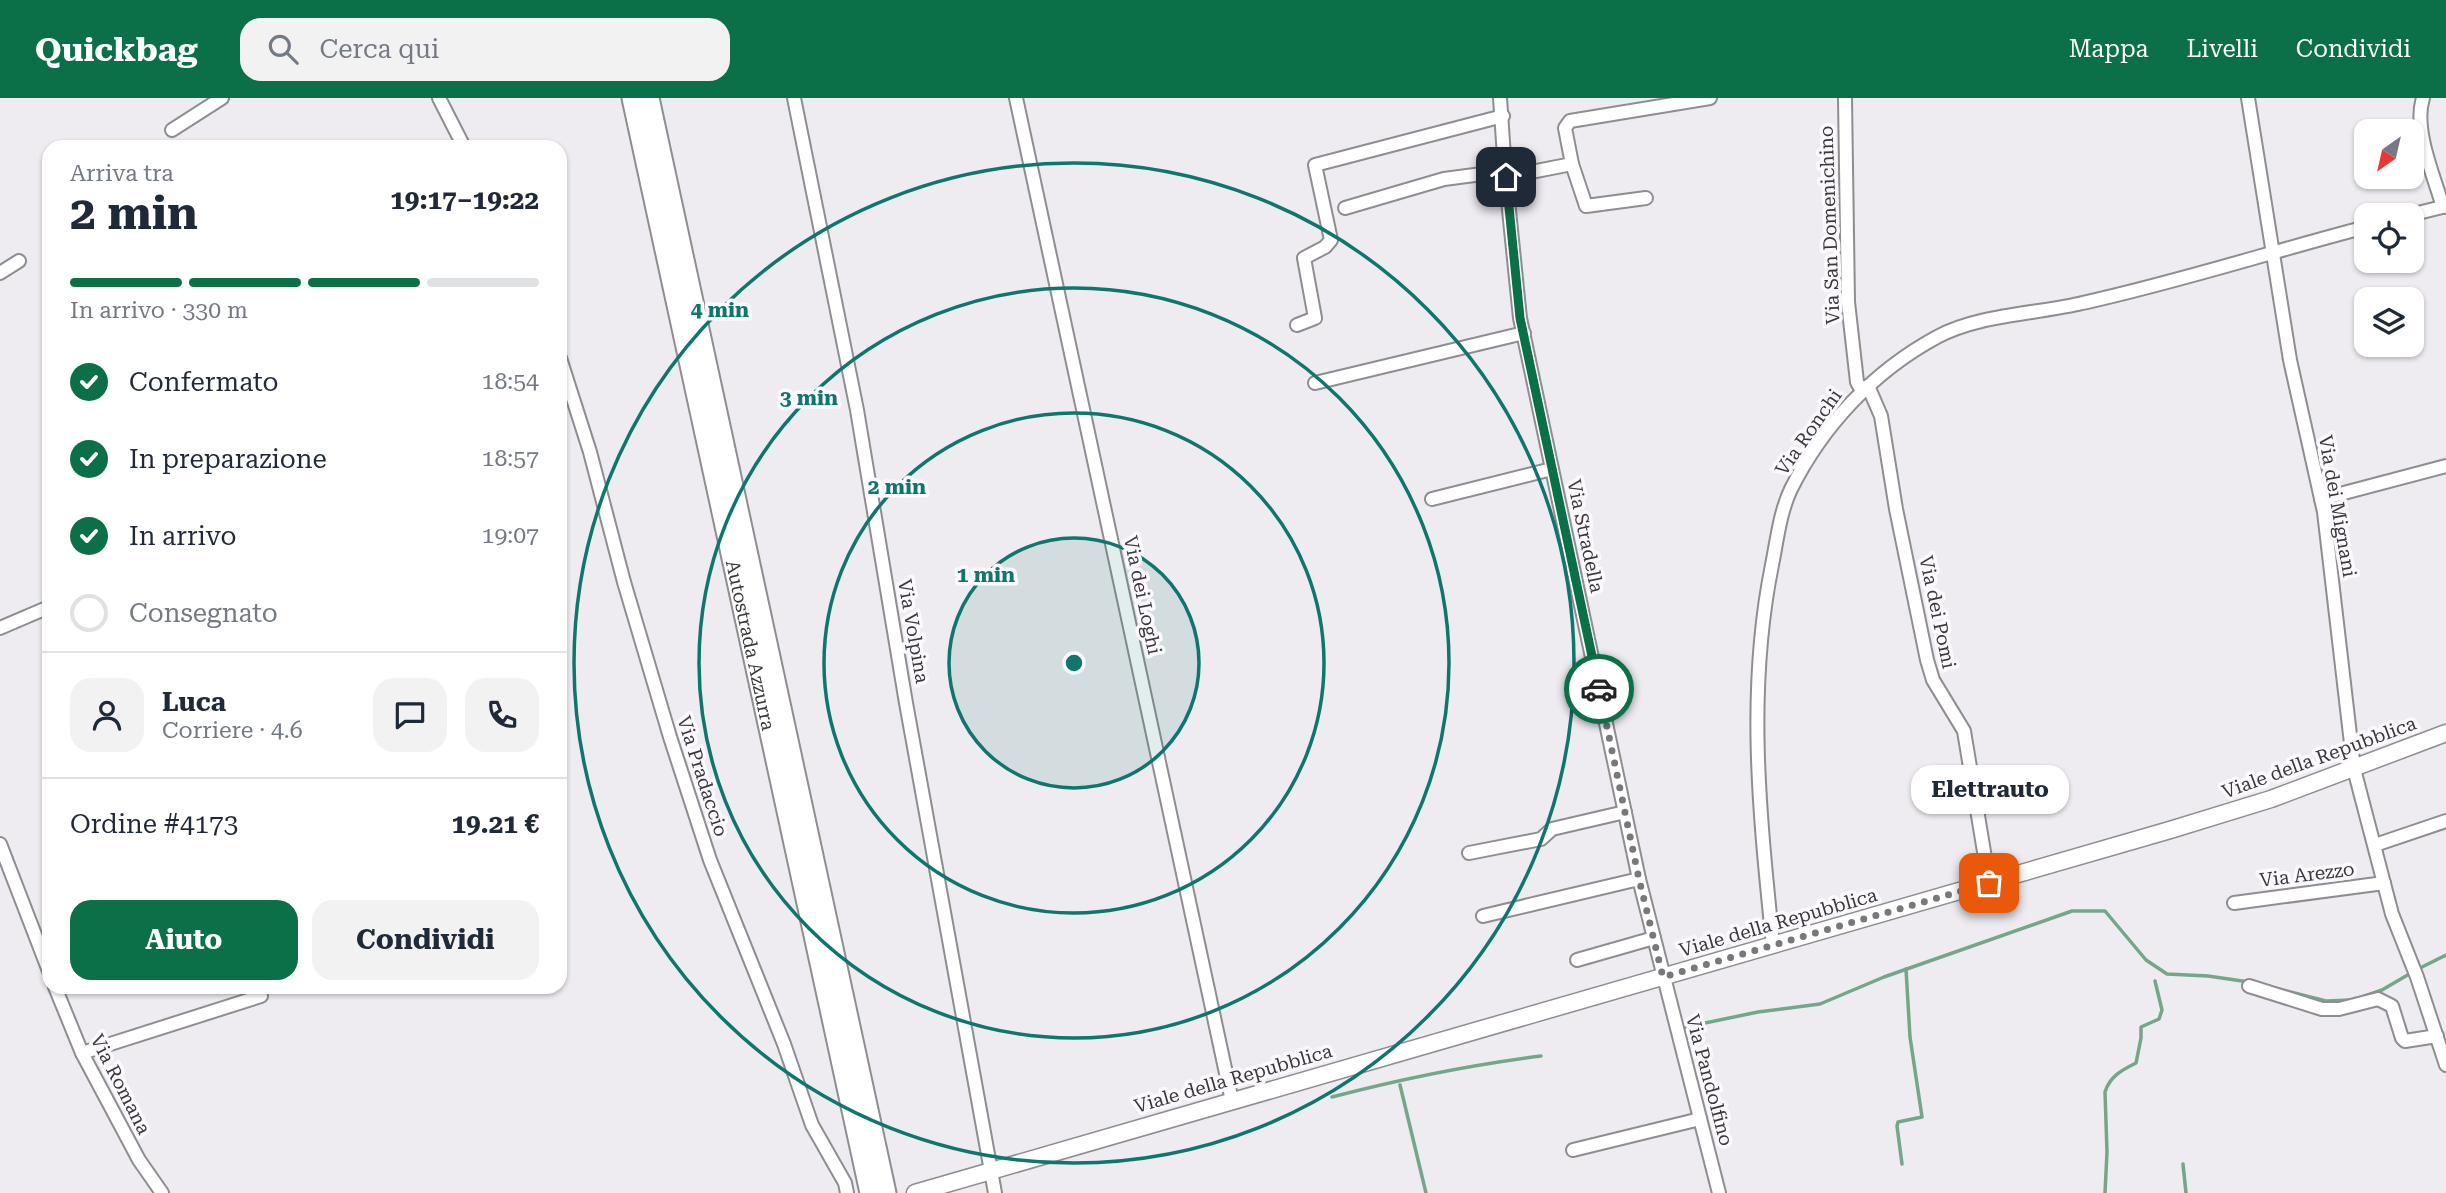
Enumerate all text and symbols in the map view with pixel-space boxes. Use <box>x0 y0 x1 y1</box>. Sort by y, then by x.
search box <box>240 18 730 81</box>
text: Quickbag <box>35 30 198 69</box>
icon: search <box>264 30 302 68</box>
text: Cerca qui <box>320 34 439 64</box>
text: Mappa <box>2069 35 2148 63</box>
text: Livelli <box>2186 35 2258 63</box>
text: Condividi <box>2296 35 2411 63</box>
north arrow <box>2354 119 2424 189</box>
map controls <box>2354 119 2424 357</box>
street label: Via San Domenichino <box>1815 125 1844 325</box>
pin <box>1476 147 1536 207</box>
icon: home <box>1487 158 1525 196</box>
text: Arriva tra <box>70 160 174 187</box>
text: 19:17–19:22 <box>390 185 539 215</box>
text: 2 min <box>70 186 198 240</box>
button: locate <box>2354 203 2424 273</box>
button: layers <box>2354 287 2424 357</box>
text: In arrivo · 330 m <box>70 297 248 324</box>
text: 4 min <box>691 298 749 322</box>
icon: check <box>70 363 108 401</box>
text: Confermato <box>129 367 278 397</box>
text: 18:54 <box>482 368 539 395</box>
street label: Via Ronchi <box>1770 385 1847 480</box>
text: 3 min <box>780 386 838 410</box>
street label: Via dei Mignani <box>2314 433 2361 579</box>
icon: check <box>70 440 108 478</box>
text: In preparazione <box>129 444 327 474</box>
text: 18:57 <box>482 445 539 472</box>
text: 2 min <box>868 475 926 499</box>
street label: Via Stradella <box>1562 477 1609 596</box>
icon: check <box>70 517 108 555</box>
text: In arrivo <box>129 521 236 551</box>
text: 19:07 <box>482 522 539 549</box>
street label: Via dei Loghi <box>1119 534 1166 656</box>
street label: Via dei Pomi <box>1914 554 1961 671</box>
street label: Autostrada Azzurra <box>721 558 780 733</box>
text: 1 min <box>957 563 1015 587</box>
street label: Via Volpina <box>893 577 934 686</box>
text: Consegnato <box>129 598 278 628</box>
centre of rings <box>1062 651 1086 675</box>
courier <box>1564 654 1634 724</box>
icon: car <box>1580 670 1618 708</box>
button: person <box>70 678 144 752</box>
button: chat <box>373 678 447 752</box>
button: phone <box>465 678 539 752</box>
text: Luca <box>162 687 226 717</box>
street label: Viale della Repubblica <box>2219 711 2420 803</box>
street label: Via Pradaccio <box>672 713 733 839</box>
text: Corriere · 4.6 <box>162 717 303 744</box>
callout: Elettrauto <box>1910 764 2068 813</box>
text: Elettrauto <box>1931 776 2049 803</box>
text: Ordine #4173 <box>70 809 238 839</box>
text: 19.21 € <box>451 809 539 839</box>
pin <box>1959 853 2019 913</box>
street label: Via Arezzo <box>2258 857 2356 892</box>
icon: bag <box>1970 864 2008 902</box>
street label: Viale della Repubblica <box>1676 883 1881 962</box>
button: Aiuto <box>70 900 298 980</box>
button: Condividi <box>312 900 539 980</box>
street label: Via Pandolfino <box>1681 1012 1738 1148</box>
street label: Via Romana <box>86 1030 156 1139</box>
street label: Viale della Repubblica <box>1131 1039 1336 1118</box>

